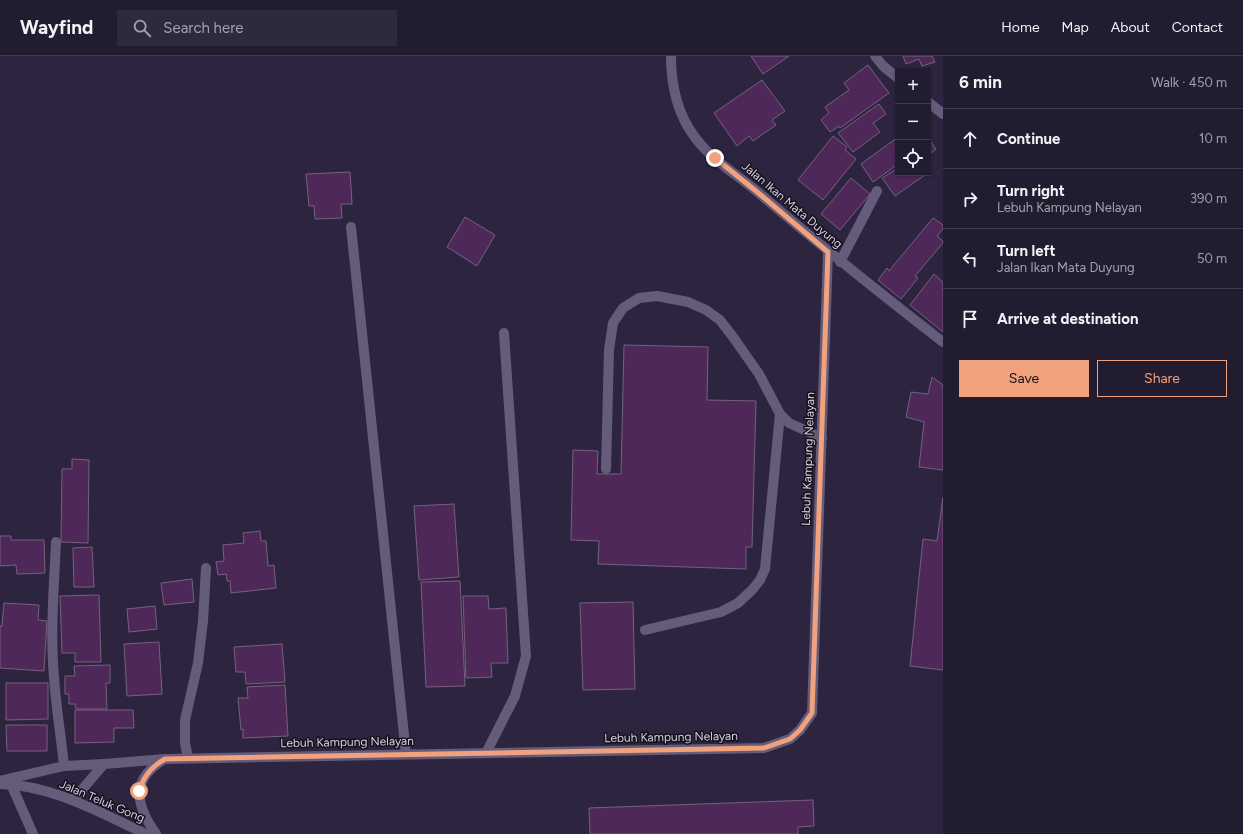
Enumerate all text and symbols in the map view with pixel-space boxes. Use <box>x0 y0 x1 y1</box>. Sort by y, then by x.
search box <box>117 10 397 46</box>
text: Wayfind <box>20 16 93 39</box>
icon: search <box>131 17 153 39</box>
text: Search here <box>163 19 243 37</box>
text: Home <box>1001 19 1040 36</box>
text: Map <box>1062 19 1089 36</box>
text: About <box>1111 19 1150 36</box>
text: Contact <box>1172 19 1223 36</box>
map controls <box>895 68 931 176</box>
button: + <box>895 68 931 104</box>
text: 6 min <box>959 72 1002 92</box>
text: Walk · 450 m <box>1151 75 1227 90</box>
button: − <box>895 104 931 140</box>
icon: ahead <box>959 128 981 150</box>
text: Continue <box>997 130 1060 148</box>
text: 10 m <box>1199 131 1227 146</box>
button: locate <box>895 140 931 176</box>
route end <box>706 149 724 167</box>
street label: Jalan Ikan Mata Duyung <box>739 159 845 251</box>
text: Turn right <box>997 182 1065 200</box>
icon: right <box>959 188 981 210</box>
text: 390 m <box>1190 191 1227 206</box>
text: Lebuh Kampung Nelayan <box>997 200 1142 215</box>
text: Turn left <box>997 242 1055 260</box>
icon: left <box>959 248 981 270</box>
text: 50 m <box>1197 251 1227 266</box>
text: Jalan Ikan Mata Duyung <box>997 260 1135 275</box>
icon: arrive <box>959 308 981 330</box>
text: Arrive at destination <box>997 310 1138 328</box>
button: Save <box>959 360 1089 397</box>
button: Share <box>1097 360 1227 397</box>
street label: Lebuh Kampung Nelayan <box>799 392 817 526</box>
street label: Lebuh Kampung Nelayan <box>604 729 738 745</box>
street label: Lebuh Kampung Nelayan <box>280 734 414 750</box>
street label: Jalan Teluk Gong <box>57 777 147 825</box>
route start <box>130 782 148 800</box>

